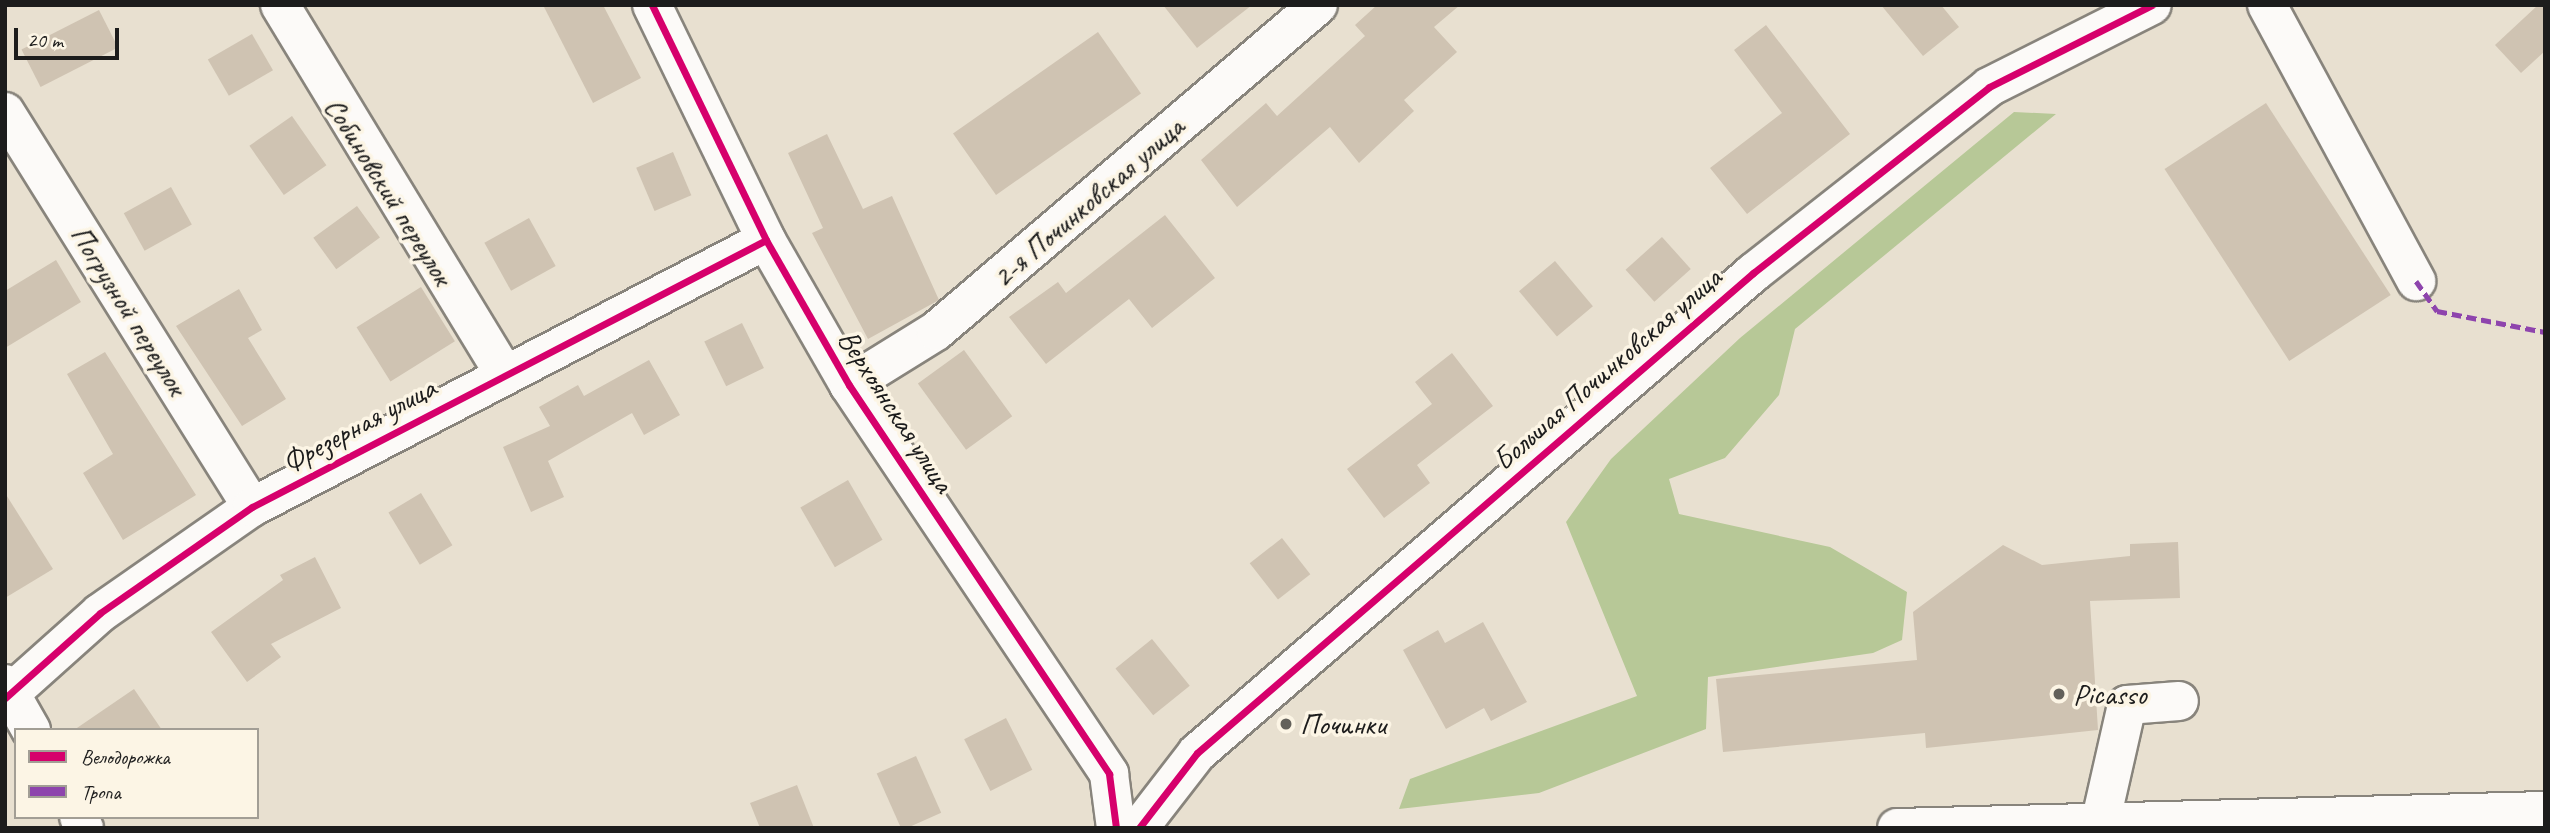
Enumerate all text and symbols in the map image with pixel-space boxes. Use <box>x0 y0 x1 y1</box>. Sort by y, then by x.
scale bar <box>18 14 122 58</box>
text: 20 m <box>27 27 63 53</box>
street label: Собиновский переулок <box>317 91 461 291</box>
street label: 2-я Починковская улица <box>984 108 1192 296</box>
street label: Погрузной переулок <box>63 219 195 401</box>
street label: Большая Починковская улица <box>1485 259 1729 479</box>
street label: Верхоянская улица <box>829 322 963 500</box>
street label: Фрезерная улица <box>275 369 443 481</box>
place label: Picasso <box>2073 676 2147 712</box>
marker: Picasso <box>2051 686 2067 702</box>
place label: Починки <box>1300 706 1386 742</box>
marker: Починки <box>1278 716 1294 732</box>
legend <box>14 728 259 819</box>
text: Велодорожка <box>81 744 170 770</box>
text: Тропа <box>81 779 121 805</box>

